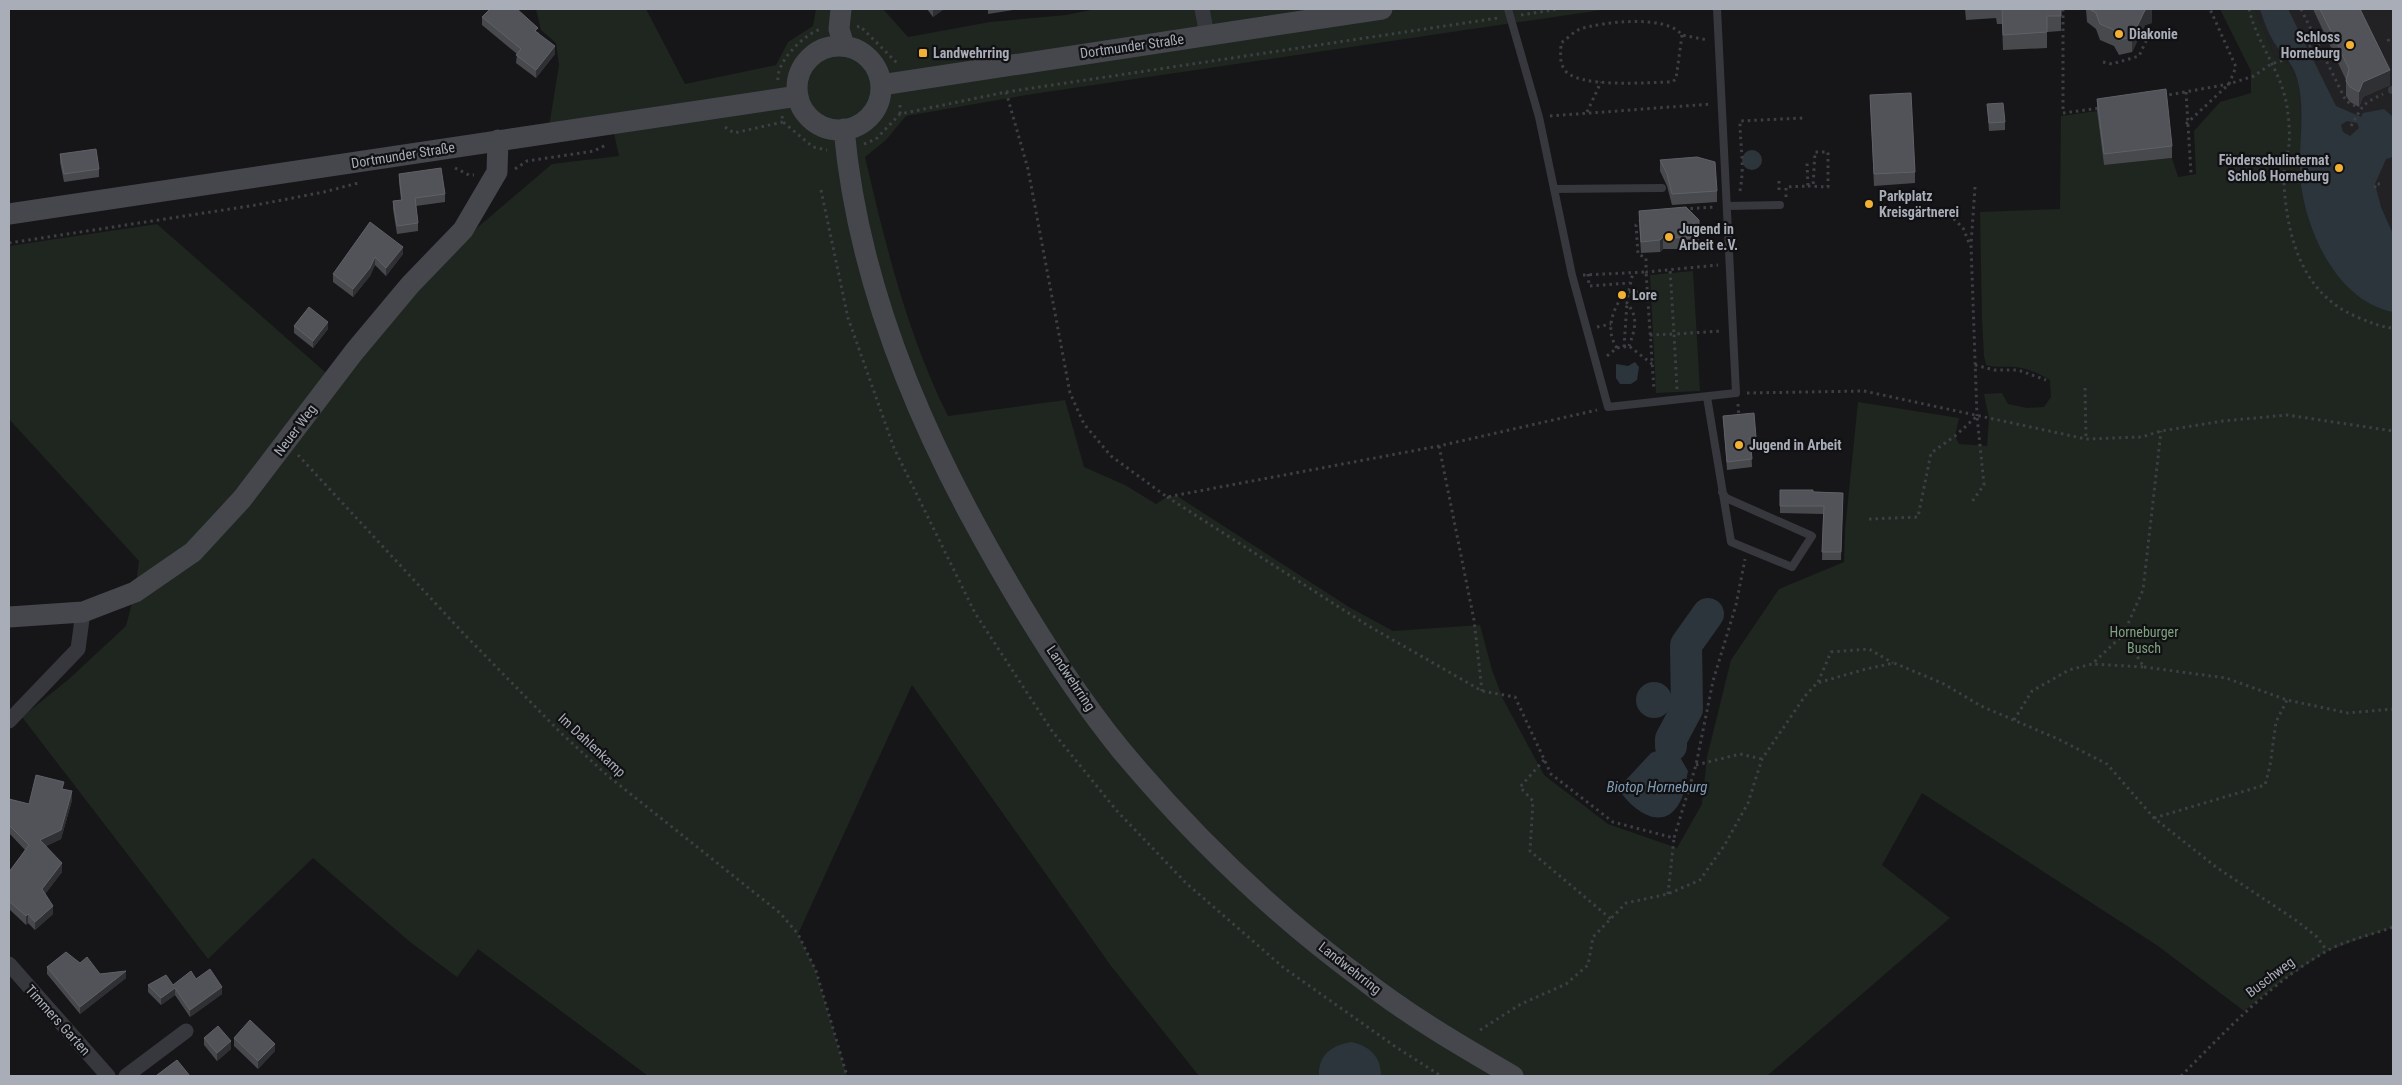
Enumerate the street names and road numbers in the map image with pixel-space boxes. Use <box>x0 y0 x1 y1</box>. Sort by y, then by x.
street label: Dortmunder Straße <box>1079 31 1185 61</box>
street label: Dortmunder Straße <box>350 139 456 171</box>
street label: Neuer Weg <box>271 401 319 459</box>
street label: Landwehrring <box>1043 642 1099 714</box>
street label: Im Dahlenkamp <box>555 710 629 780</box>
street label: Landwehrring <box>1316 939 1384 997</box>
street label: Buschweg <box>2243 954 2297 1000</box>
street label: Timmers Garten <box>22 982 94 1058</box>

